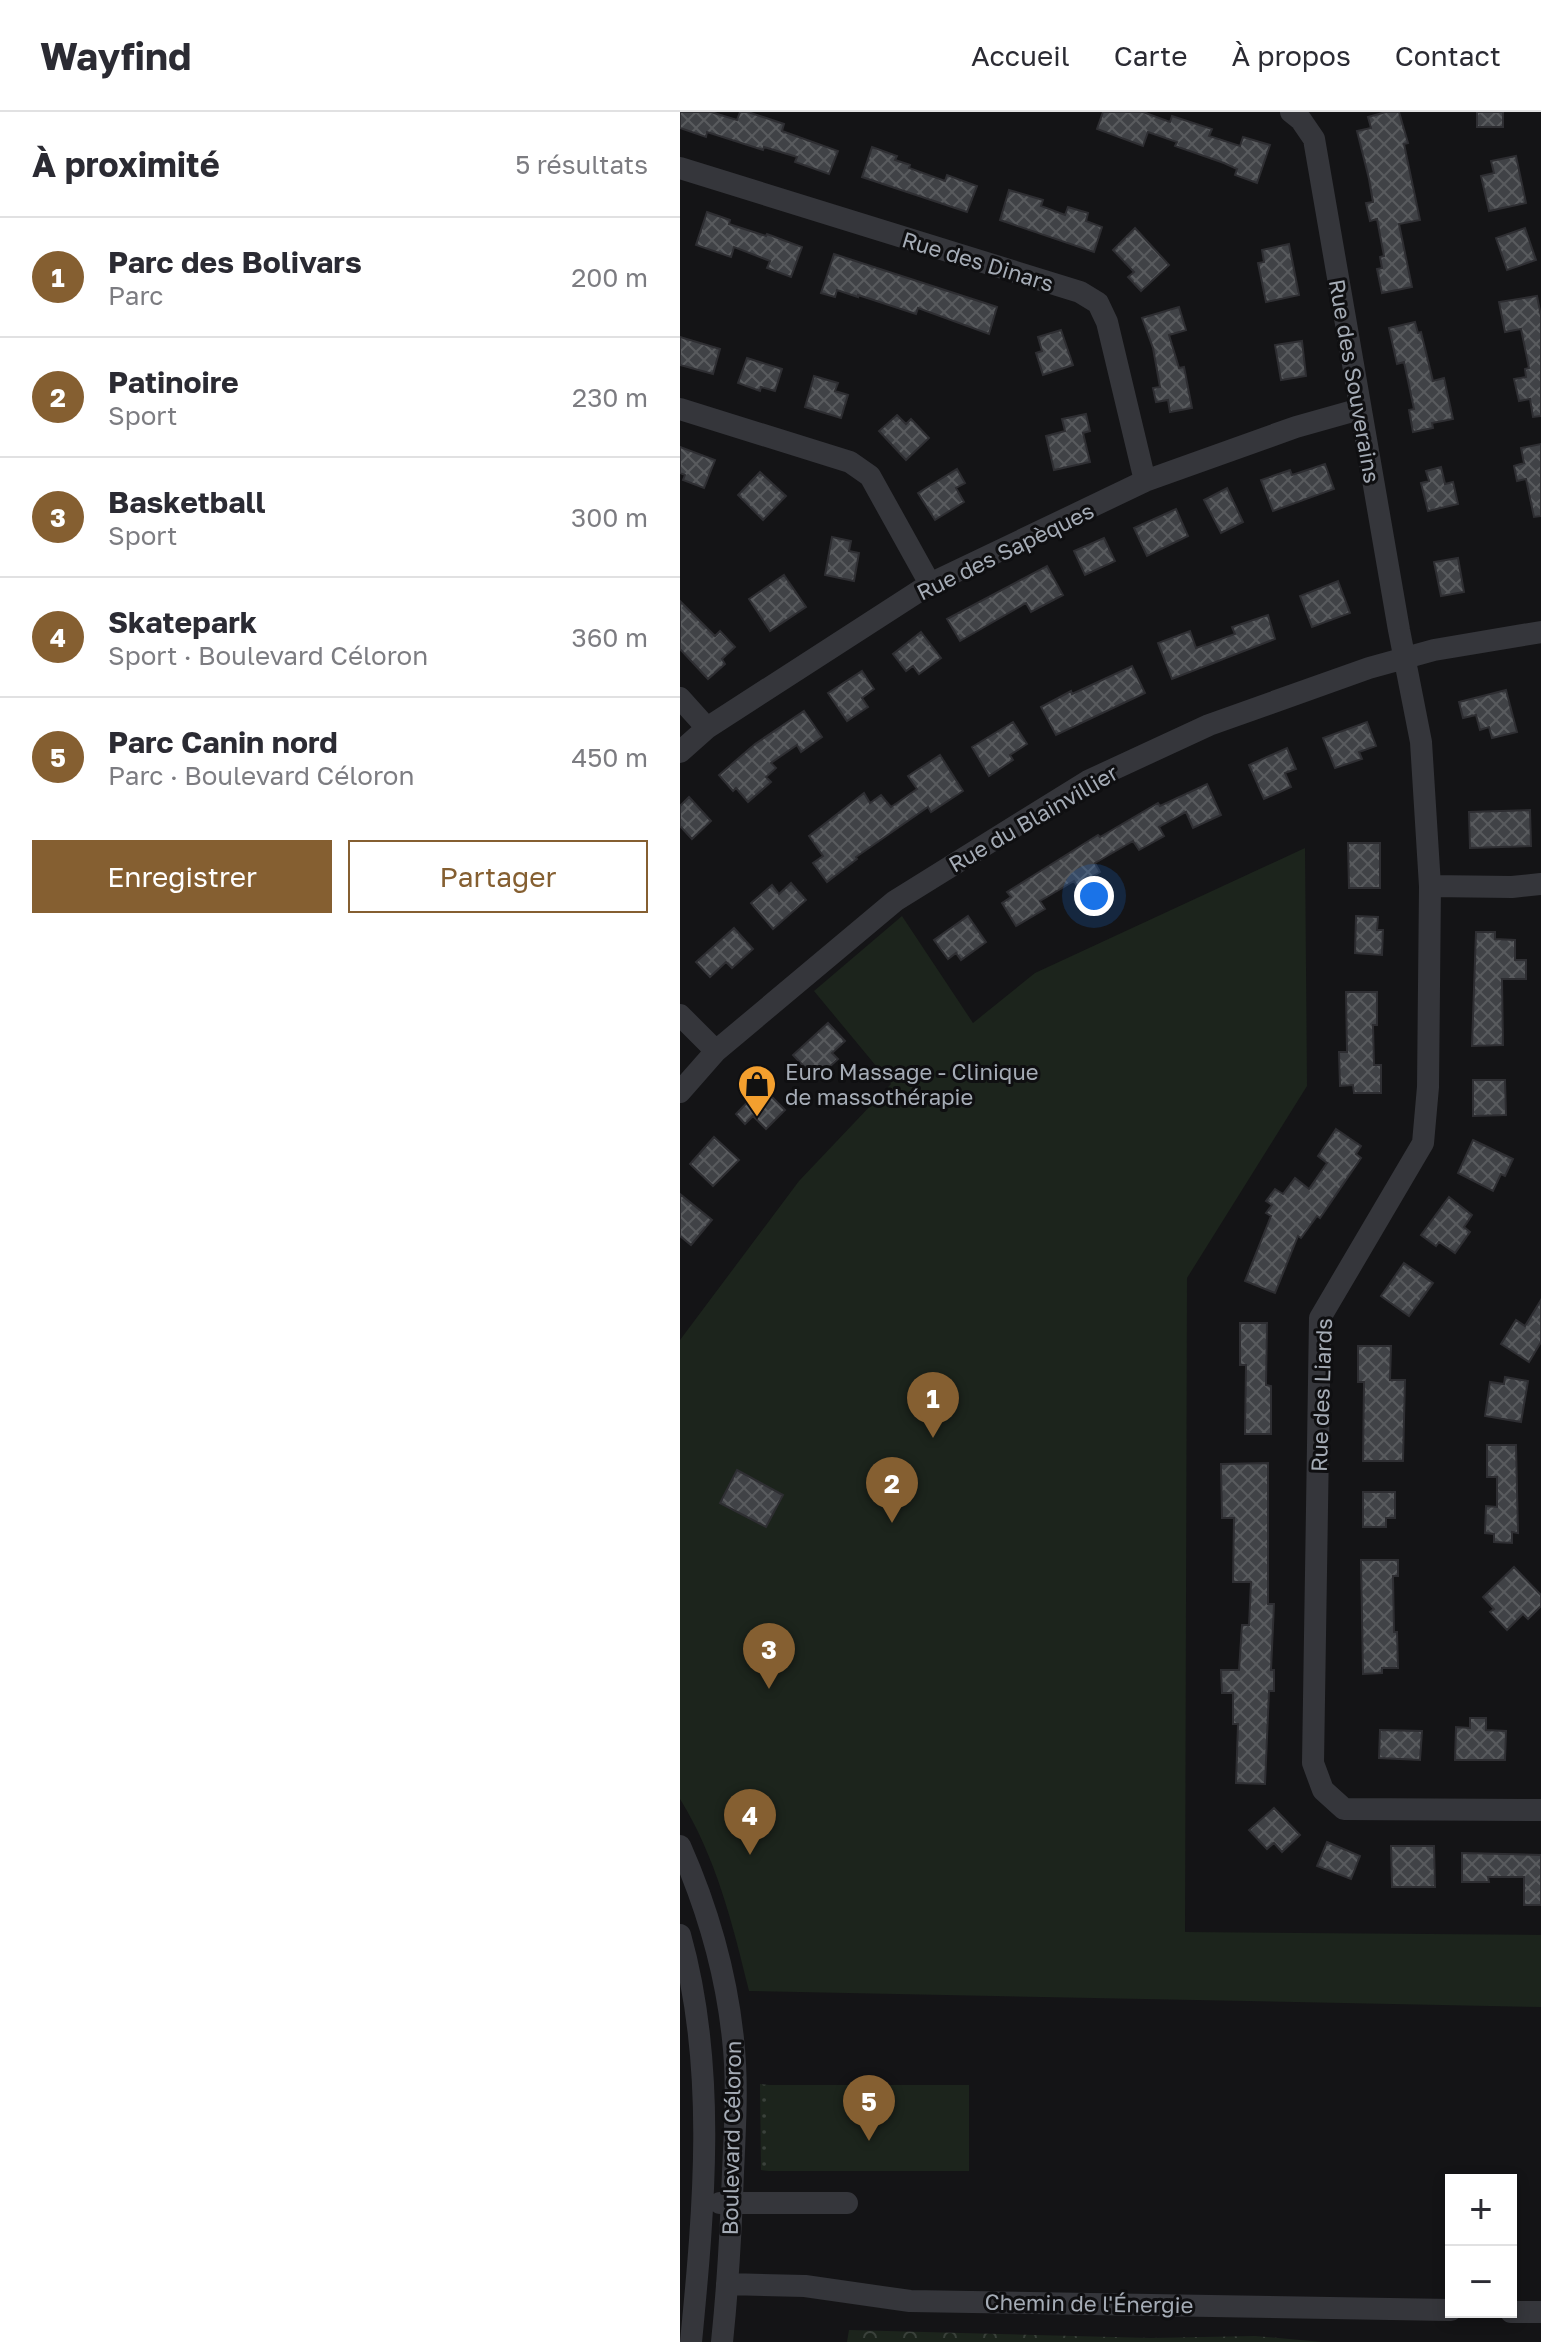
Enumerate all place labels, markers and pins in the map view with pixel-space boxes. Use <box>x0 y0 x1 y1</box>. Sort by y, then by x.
place label: Euro Massage - Clinique de massothérapie <box>785 1058 1038 1110</box>
shop icon: Euro Massage - Clinique de massothérapie <box>736 1063 778 1118</box>
pin: 1 <box>907 1372 959 1438</box>
pin: 2 <box>866 1457 918 1523</box>
pin: 3 <box>743 1623 795 1689</box>
pin: 4 <box>724 1789 776 1855</box>
pin: 5 <box>843 2075 895 2141</box>

